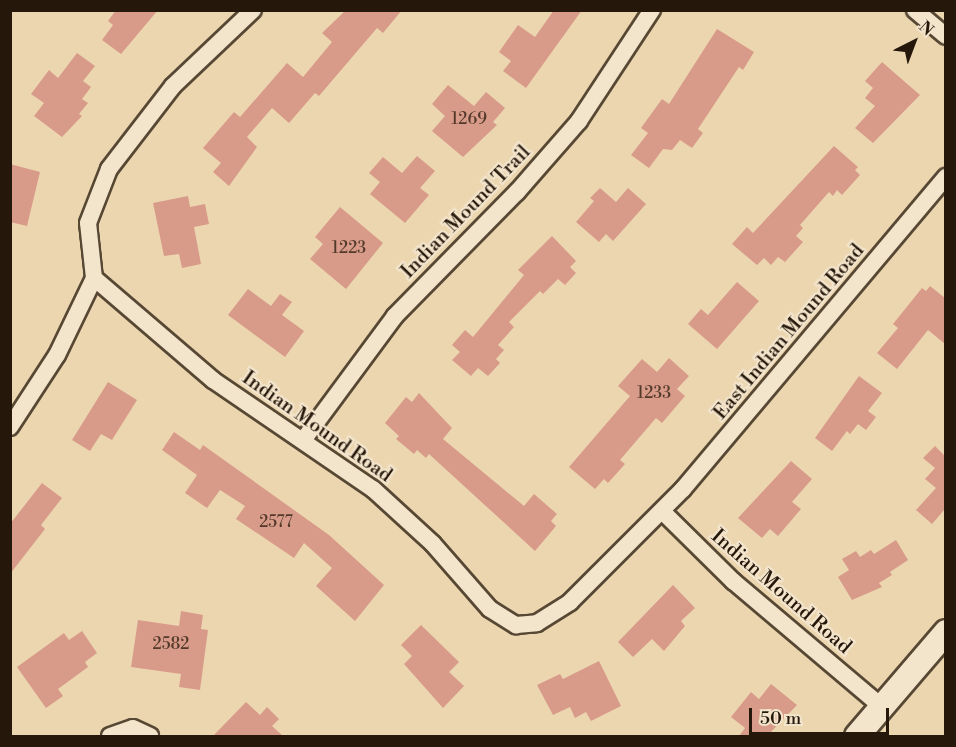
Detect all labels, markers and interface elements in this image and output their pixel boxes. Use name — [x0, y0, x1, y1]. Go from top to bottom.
north arrow — [884, 12, 944, 72]
text: N — [915, 17, 937, 40]
house number: 1269 — [451, 109, 487, 129]
street label: Indian Mound Trail — [396, 140, 536, 284]
house number: 1223 — [332, 238, 366, 258]
street label: East Indian Mound Road — [709, 239, 869, 425]
street label: Indian Mound Road — [237, 366, 397, 488]
house number: 1233 — [637, 383, 671, 403]
house number: 2577 — [259, 512, 293, 532]
street label: Indian Mound Road — [706, 525, 856, 659]
house number: 2582 — [153, 634, 189, 654]
scale bar — [752, 696, 892, 734]
text: 50 m — [760, 707, 801, 730]

